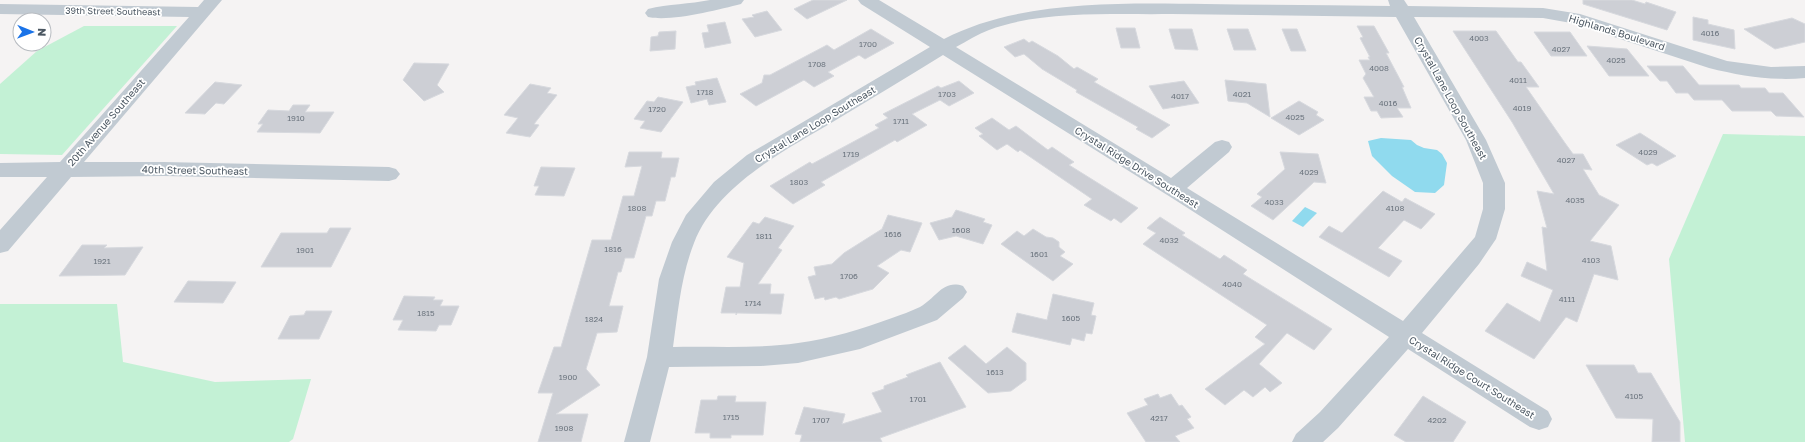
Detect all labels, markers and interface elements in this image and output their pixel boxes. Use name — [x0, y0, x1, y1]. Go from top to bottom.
street label: 39th Street Southeast — [65, 5, 161, 17]
north arrow — [12, 12, 52, 52]
street label: Highlands Boulevard — [1567, 12, 1667, 52]
text: N — [36, 28, 49, 36]
house number: 4016 — [1701, 28, 1719, 38]
house number: 4003 — [1469, 33, 1489, 43]
street label: Crystal Lane Loop Southeast — [1412, 34, 1490, 162]
house number: 1700 — [859, 39, 877, 49]
house number: 4027 — [1552, 44, 1570, 54]
house number: 4025 — [1606, 55, 1626, 65]
house number: 1708 — [808, 59, 826, 69]
house number: 4008 — [1369, 63, 1389, 73]
house number: 4011 — [1509, 75, 1527, 85]
street label: 20th Avenue Southeast — [65, 76, 147, 168]
street label: Crystal Lane Loop Southeast — [752, 83, 878, 165]
house number: 1718 — [697, 87, 714, 97]
house number: 1703 — [938, 89, 956, 99]
house number: 4021 — [1233, 89, 1251, 99]
house number: 4017 — [1171, 91, 1189, 101]
house number: 4016 — [1379, 98, 1397, 108]
house number: 4019 — [1513, 103, 1531, 113]
house number: 1720 — [648, 104, 666, 114]
house number: 4025 — [1285, 112, 1305, 122]
house number: 1910 — [287, 113, 305, 123]
house number: 1711 — [893, 116, 909, 126]
street label: Crystal Ridge Drive Southeast — [1073, 124, 1201, 210]
house number: 4029 — [1638, 147, 1658, 157]
house number: 1719 — [843, 149, 860, 159]
house number: 4027 — [1557, 155, 1575, 165]
street label: 40th Street Southeast — [142, 163, 248, 177]
house number: 4029 — [1299, 167, 1319, 177]
house number: 1803 — [790, 177, 809, 187]
house number: 4035 — [1565, 195, 1585, 205]
house number: 4033 — [1264, 197, 1284, 207]
house number: 1808 — [628, 203, 646, 213]
house number: 4108 — [1386, 203, 1404, 213]
house number: 1608 — [952, 225, 970, 235]
house number: 1616 — [884, 229, 902, 239]
house number: 1811 — [756, 231, 772, 241]
house number: 4032 — [1159, 235, 1179, 245]
house number: 1816 — [604, 244, 622, 254]
house number: 1901 — [296, 245, 314, 255]
house number: 1601 — [1030, 249, 1048, 259]
house number: 4103 — [1582, 255, 1601, 265]
house number: 1921 — [93, 256, 111, 266]
house number: 1706 — [840, 271, 858, 281]
house number: 4040 — [1222, 279, 1242, 289]
house number: 4111 — [1559, 294, 1575, 304]
house number: 1714 — [745, 298, 762, 308]
house number: 1815 — [417, 308, 435, 318]
house number: 1605 — [1062, 313, 1081, 323]
house number: 1824 — [585, 314, 603, 324]
street label: Crystal Ridge Court Southeast — [1407, 333, 1537, 421]
house number: 1613 — [986, 367, 1004, 377]
house number: 1900 — [559, 372, 577, 382]
house number: 4105 — [1625, 391, 1644, 401]
house number: 1701 — [910, 394, 927, 404]
house number: 1715 — [723, 412, 740, 422]
house number: 4217 — [1150, 413, 1168, 423]
house number: 1707 — [812, 415, 830, 425]
house number: 4202 — [1427, 415, 1447, 425]
house number: 1908 — [555, 423, 573, 433]

